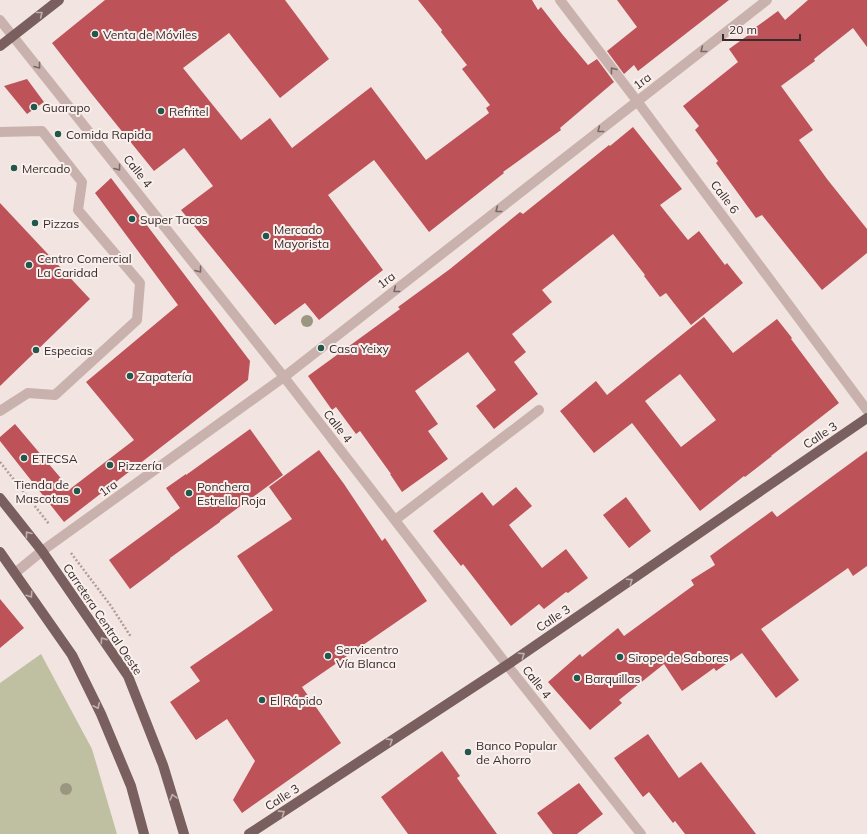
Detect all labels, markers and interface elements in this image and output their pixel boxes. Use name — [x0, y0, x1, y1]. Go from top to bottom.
one-way arrow — [36, 12, 43, 19]
scale bar — [723, 16, 800, 42]
text: 20 m — [729, 22, 757, 37]
place label: Venta de Móviles — [103, 27, 197, 42]
marker: Venta de Móviles — [90, 29, 100, 39]
one-way arrow — [700, 45, 707, 52]
one-way arrow — [33, 61, 40, 69]
one-way arrow — [611, 67, 618, 74]
street label: 1ra — [630, 69, 654, 93]
place label: Guarapo — [42, 100, 91, 115]
marker: Guarapo — [29, 102, 39, 112]
place label: Refritel — [169, 104, 208, 119]
marker: Refritel — [156, 106, 166, 116]
one-way arrow — [598, 125, 605, 132]
place label: Comida Rapida — [66, 127, 152, 142]
marker: Comida Rapida — [53, 129, 63, 139]
street label: Calle 4 — [120, 151, 156, 191]
place label: Mercado — [22, 161, 70, 176]
marker: Mercado — [9, 163, 19, 173]
one-way arrow — [114, 163, 121, 170]
street label: Calle 6 — [708, 177, 742, 217]
one-way arrow — [495, 205, 502, 212]
place label: Super Tacos — [140, 212, 208, 227]
marker: Super Tacos — [127, 214, 137, 224]
place label: Pizzas — [43, 216, 79, 231]
marker: Pizzas — [30, 218, 40, 228]
place label: Mercado Mayorista — [274, 222, 329, 251]
marker: Mercado Mayorista — [261, 231, 271, 241]
place label: Centro Comercial La Caridad — [37, 251, 132, 280]
marker: Centro Comercial La Caridad — [24, 260, 34, 270]
one-way arrow — [194, 265, 201, 272]
street label: 1ra — [374, 268, 398, 292]
one-way arrow — [393, 285, 400, 292]
place label: Casa Yeixy — [329, 341, 390, 356]
place label: Especias — [44, 343, 93, 358]
marker: Casa Yeixy — [316, 343, 326, 353]
marker: Especias — [31, 345, 41, 355]
place label: Zapatería — [138, 369, 192, 384]
marker: Zapatería — [125, 371, 135, 381]
street label: Calle 4 — [320, 406, 356, 446]
street label: Calle 3 — [800, 418, 840, 452]
place label: ETECSA — [32, 451, 78, 466]
marker: ETECSA — [19, 453, 29, 463]
place label: Pizzería — [118, 458, 162, 473]
marker: Pizzería — [105, 460, 115, 470]
street label: 1ra — [96, 476, 120, 500]
place label: Tienda de Mascotas — [14, 477, 69, 506]
place label: Ponchera Estrella Roja — [197, 479, 266, 508]
marker: Tienda de Mascotas — [72, 486, 82, 496]
marker: Ponchera Estrella Roja — [184, 488, 194, 498]
one-way arrow — [26, 532, 33, 539]
street label: Carretera Central Oeste — [60, 560, 146, 678]
one-way arrow — [625, 579, 632, 586]
one-way arrow — [25, 591, 33, 598]
street label: Calle 3 — [533, 601, 573, 635]
one-way arrow — [101, 638, 108, 645]
place label: Servicentro Vía Blanca — [336, 642, 399, 671]
place label: Sirope de Sabores — [628, 650, 729, 665]
marker: Servicentro Vía Blanca — [323, 651, 333, 661]
marker: Sirope de Sabores — [615, 652, 625, 662]
one-way arrow — [518, 653, 525, 660]
street label: Calle 4 — [519, 662, 555, 702]
place label: Barquillas — [585, 671, 641, 686]
marker: Barquillas — [572, 673, 582, 683]
place label: El Rápido — [270, 693, 323, 708]
marker: El Rápido — [257, 695, 267, 705]
one-way arrow — [92, 702, 100, 710]
place label: Banco Popular de Ahorro — [476, 738, 558, 767]
one-way arrow — [386, 739, 393, 746]
marker: Banco Popular de Ahorro — [463, 747, 473, 757]
street label: Calle 3 — [262, 780, 302, 814]
one-way arrow — [169, 793, 178, 800]
one-way arrow — [278, 810, 285, 817]

